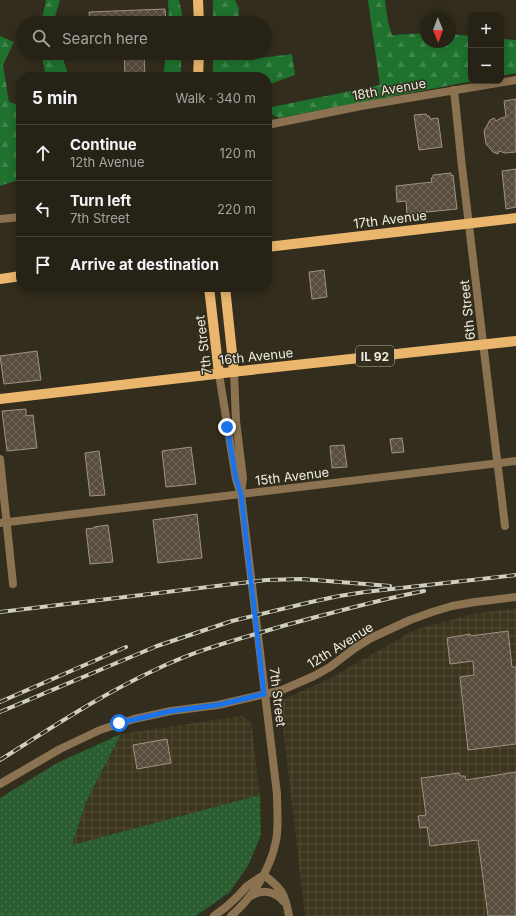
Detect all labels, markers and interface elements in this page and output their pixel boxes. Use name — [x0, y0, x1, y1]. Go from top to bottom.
north arrow — [420, 12, 456, 48]
map controls — [468, 12, 504, 84]
button: + — [468, 12, 504, 48]
search box — [16, 16, 272, 60]
icon: search — [30, 27, 52, 49]
text: Search here — [62, 29, 148, 48]
button: − — [468, 48, 504, 84]
street label: 18th Avenue — [351, 75, 427, 103]
text: 5 min — [32, 88, 78, 108]
text: Walk · 340 m — [176, 90, 256, 106]
text: Continue — [70, 135, 137, 154]
icon: ahead — [32, 142, 54, 164]
text: 120 m — [220, 145, 256, 161]
text: 12th Avenue — [70, 154, 144, 170]
text: Turn left — [70, 191, 131, 210]
icon: left — [32, 198, 54, 220]
text: 220 m — [217, 201, 256, 217]
street label: 17th Avenue — [352, 207, 428, 231]
text: 7th Street — [70, 210, 130, 226]
icon: arrive — [32, 254, 54, 276]
text: Arrive at destination — [70, 255, 219, 274]
street label: 6th Street — [456, 279, 478, 341]
street label: 7th Street — [191, 314, 215, 376]
street label: 16th Avenue — [218, 344, 294, 368]
road number: IL 92 — [356, 346, 394, 366]
route end — [218, 418, 236, 436]
street label: 15th Avenue — [254, 464, 330, 488]
street label: 12th Avenue — [304, 618, 376, 672]
street label: 7th Street — [266, 666, 290, 728]
route start — [110, 714, 128, 732]

